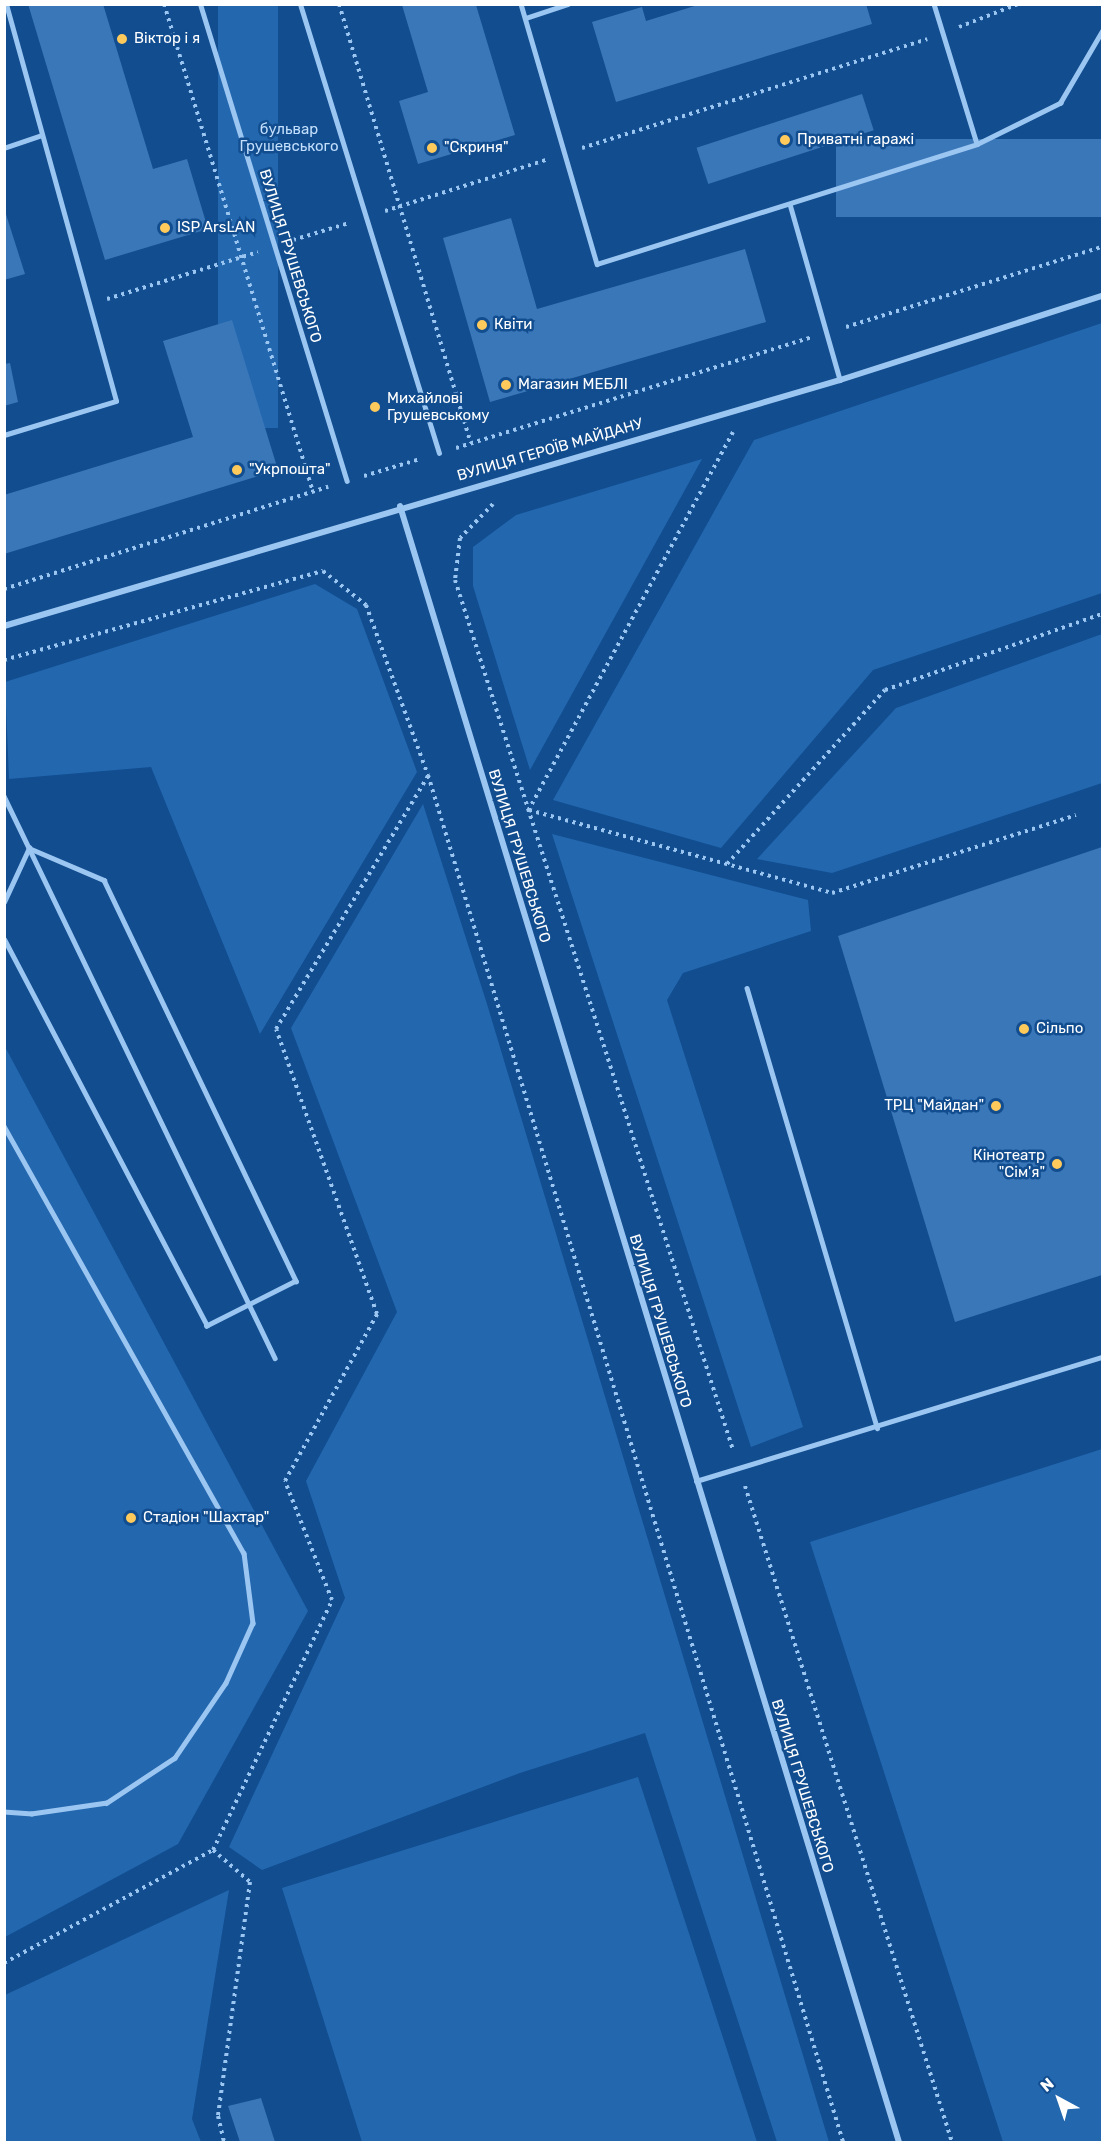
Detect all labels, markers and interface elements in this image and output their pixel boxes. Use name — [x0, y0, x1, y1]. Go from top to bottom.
place label: Віктор і я — [134, 30, 200, 48]
marker: Віктор і я — [115, 32, 129, 46]
park label: бульвар Грушевського — [239, 120, 339, 155]
place label: Приватні гаражі — [797, 131, 914, 149]
marker: Приватні гаражі — [778, 133, 792, 147]
place label: "Скриня" — [444, 139, 509, 157]
marker: "Скриня" — [425, 141, 439, 155]
street label: ВУЛИЦЯ ГРУШЕВСЬКОГО — [255, 167, 325, 345]
place label: ISP ArsLAN — [177, 219, 256, 237]
marker: ISP ArsLAN — [158, 221, 172, 235]
place label: Квіти — [494, 316, 532, 334]
marker: Квіти — [475, 318, 489, 332]
place label: Магазин МЕБЛІ — [518, 376, 628, 394]
marker: Магазин МЕБЛІ — [499, 378, 513, 392]
place label: Михайлові Грушевському — [387, 389, 490, 424]
marker: Михайлові Грушевському — [368, 400, 382, 414]
street label: ВУЛИЦЯ ГЕРОЇВ МАЙДАНУ — [455, 415, 645, 485]
place label: "Укрпошта" — [249, 461, 331, 479]
marker: "Укрпошта" — [230, 463, 244, 477]
street label: ВУЛИЦЯ ГРУШЕВСЬКОГО — [484, 767, 554, 945]
place label: Сільпо — [1036, 1020, 1083, 1038]
marker: Сільпо — [1017, 1022, 1031, 1036]
place label: ТРЦ "Майдан" — [884, 1097, 984, 1115]
marker: ТРЦ "Майдан" — [989, 1099, 1003, 1113]
place label: Кінотеатр "Сім'я" — [973, 1146, 1045, 1181]
marker: Кінотеатр "Сім'я" — [1050, 1157, 1064, 1171]
street label: ВУЛИЦЯ ГРУШЕВСЬКОГО — [625, 1232, 695, 1410]
place label: Стадіон "Шахтар" — [143, 1509, 269, 1527]
marker: Стадіон "Шахтар" — [124, 1511, 138, 1525]
street label: ВУЛИЦЯ ГРУШЕВСЬКОГО — [767, 1697, 837, 1875]
north arrow — [1029, 2069, 1089, 2129]
text: N — [1037, 2074, 1058, 2096]

